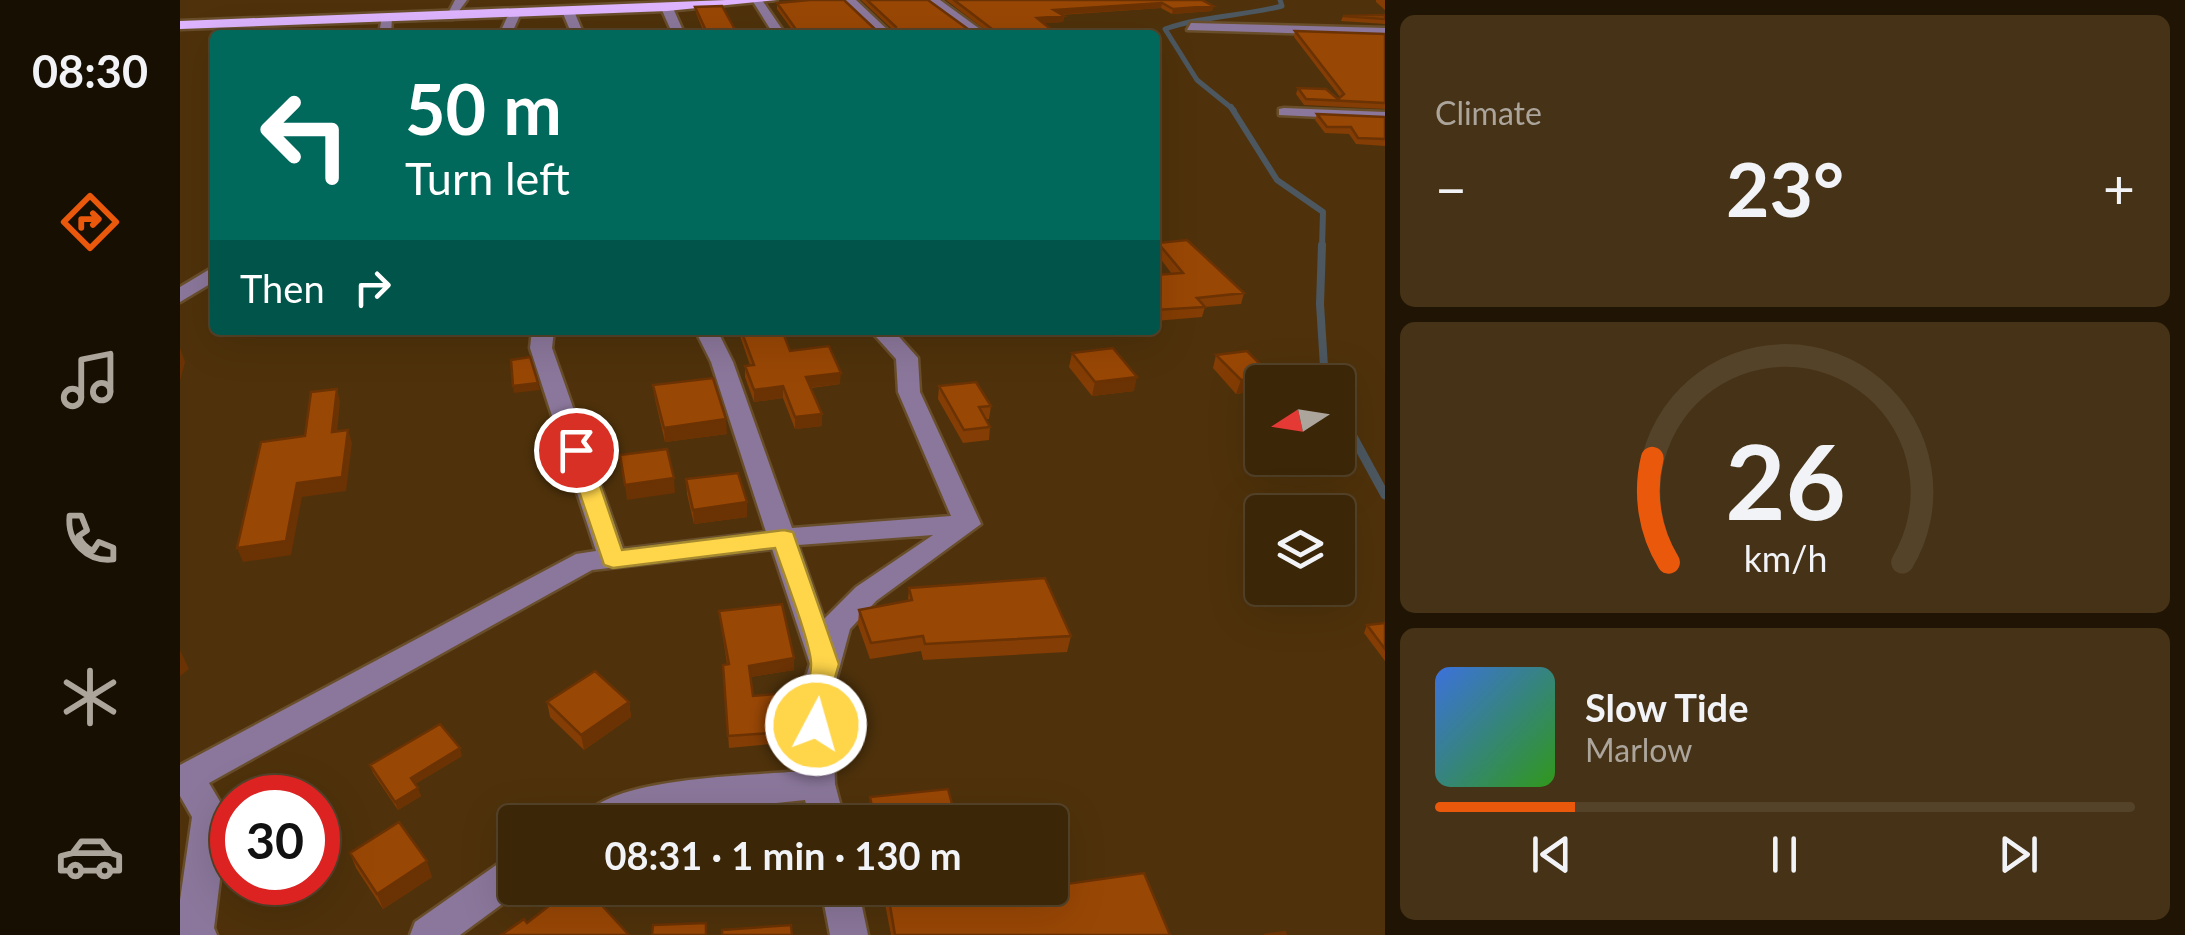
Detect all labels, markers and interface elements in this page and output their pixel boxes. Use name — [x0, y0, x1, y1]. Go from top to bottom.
text: 08:30 — [32, 44, 148, 98]
text: 50 m — [405, 66, 562, 150]
icon: left — [240, 70, 370, 200]
text: Climate — [1435, 93, 1542, 132]
text: 23° — [1726, 143, 1844, 233]
text: Turn left — [405, 151, 570, 205]
text: − — [1435, 155, 1467, 221]
text: + — [2103, 155, 2135, 221]
icon: directions — [55, 187, 125, 257]
icon: right — [345, 260, 400, 315]
text: Then — [240, 265, 325, 311]
icon: music — [55, 345, 125, 415]
north arrow — [1245, 365, 1355, 475]
map controls — [1245, 365, 1355, 605]
pin — [534, 408, 619, 493]
text: 26 — [1725, 417, 1845, 542]
icon: arrive — [549, 423, 604, 478]
button: layers — [1245, 495, 1355, 605]
icon: phone — [55, 504, 125, 574]
text: km/h — [1743, 537, 1827, 580]
icon: climate — [55, 662, 125, 732]
position arrow — [764, 673, 868, 777]
text: Slow Tide — [1585, 684, 1748, 730]
text: Marlow — [1585, 730, 1692, 769]
speed limit sign: 30 — [210, 775, 340, 905]
icon: car — [55, 821, 125, 891]
icon: previous — [1524, 827, 1579, 882]
icon: pause — [1757, 827, 1812, 882]
icon: next — [1991, 827, 2046, 882]
text: 08:31 · 1 min · 130 m — [604, 832, 962, 878]

